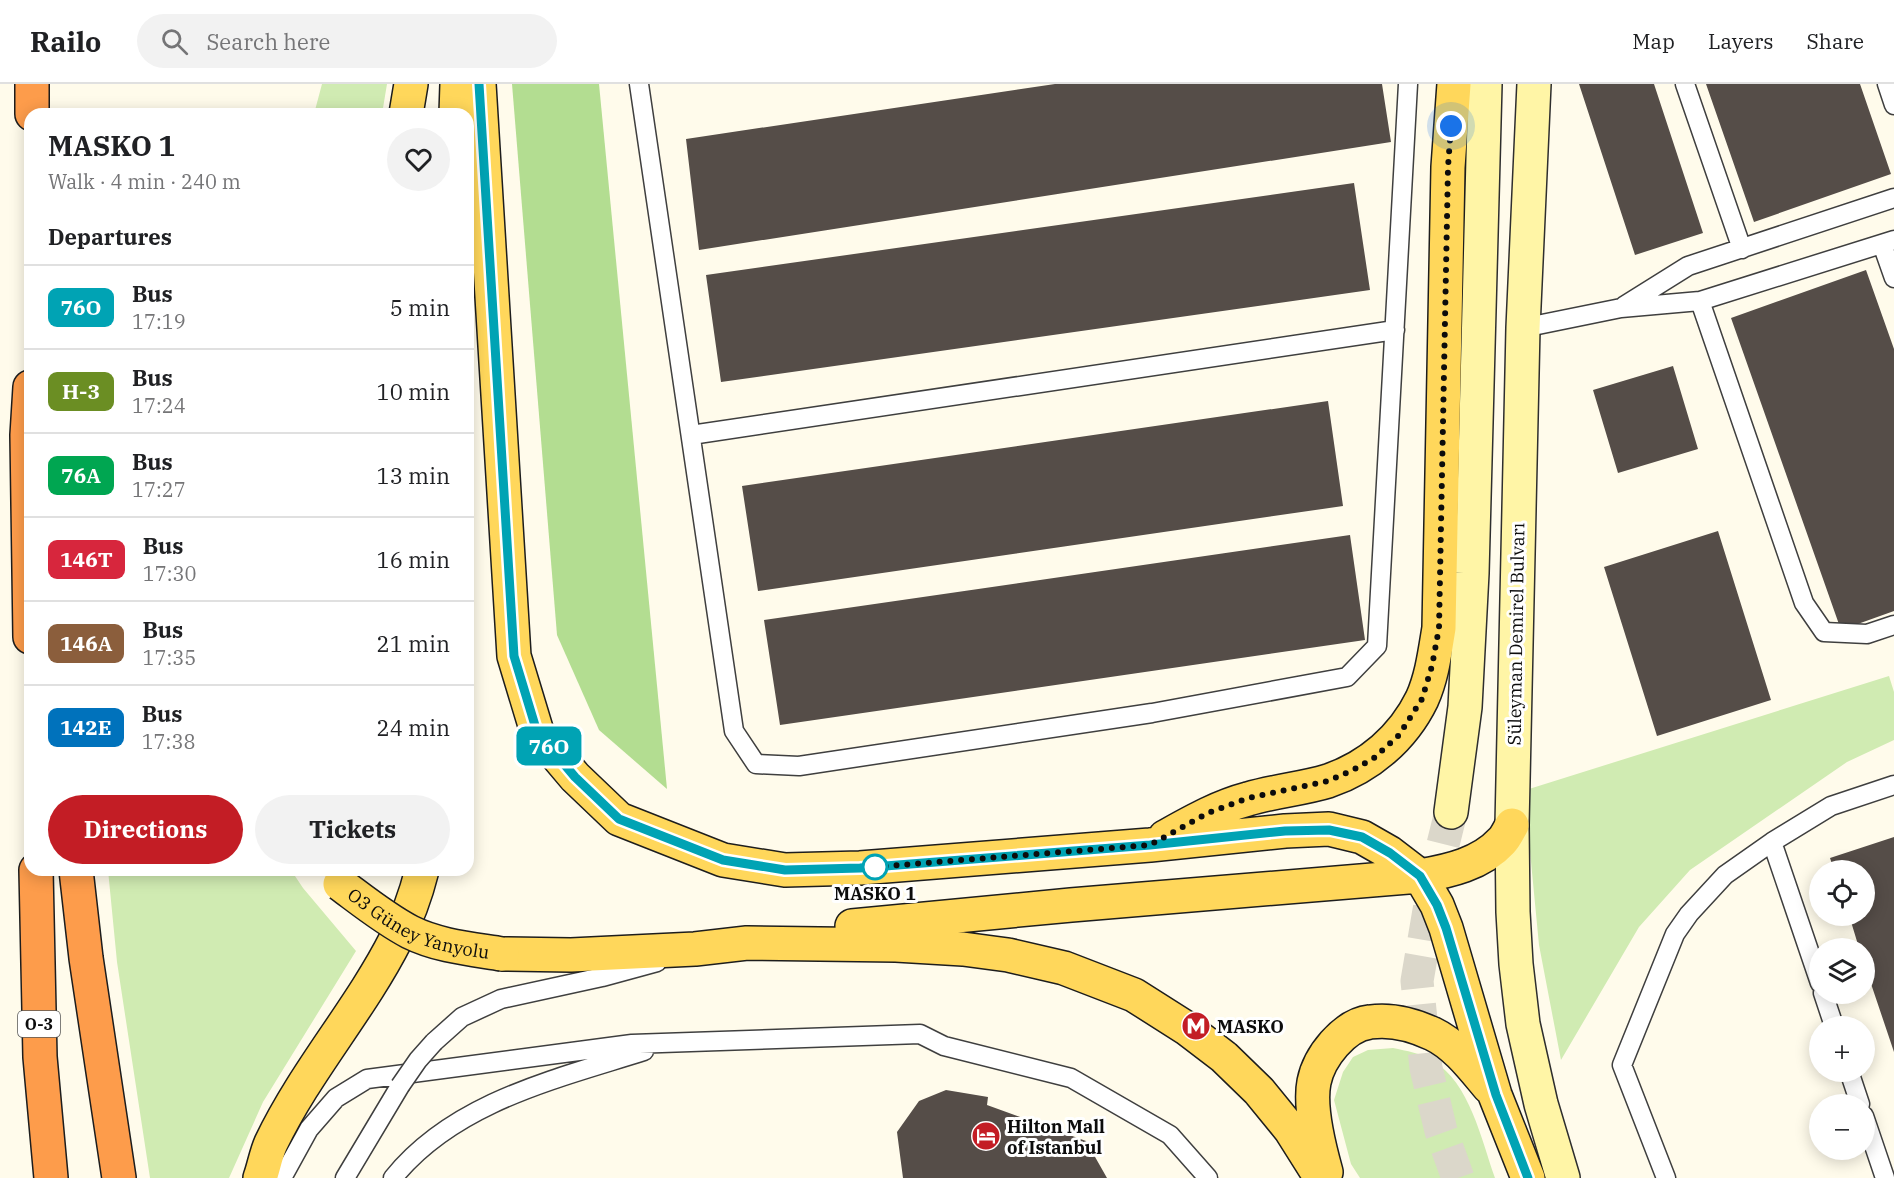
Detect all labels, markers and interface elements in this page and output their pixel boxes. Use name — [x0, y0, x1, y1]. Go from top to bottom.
search box — [137, 14, 557, 68]
text: Railo — [30, 23, 101, 60]
icon: search — [158, 25, 191, 58]
text: Search here — [206, 27, 330, 56]
text: Map — [1632, 27, 1675, 55]
text: Layers — [1708, 27, 1774, 55]
text: Share — [1807, 27, 1864, 55]
your location — [1436, 111, 1466, 141]
text: MASKO 1 — [48, 127, 175, 164]
button: heart — [387, 128, 450, 191]
text: Walk · 4 min · 240 m — [48, 168, 241, 195]
text: Departures — [48, 222, 172, 251]
text: Bus — [132, 279, 173, 308]
text: 76O — [60, 293, 102, 321]
text: 5 min — [390, 293, 450, 322]
text: 17:19 — [132, 308, 186, 335]
text: Bus — [132, 363, 173, 392]
text: H-3 — [62, 377, 100, 405]
text: 10 min — [377, 377, 450, 406]
text: 17:24 — [132, 392, 186, 419]
text: Bus — [132, 447, 173, 476]
text: 76A — [61, 461, 101, 489]
text: 13 min — [377, 461, 450, 490]
text: 17:27 — [132, 476, 186, 503]
street label: Süleyman Demirel Bulvarı — [1503, 522, 1529, 745]
text: Bus — [143, 531, 183, 560]
text: 146T — [60, 545, 113, 573]
text: 16 min — [377, 545, 450, 574]
text: 17:30 — [143, 560, 196, 587]
text: Bus — [142, 615, 183, 644]
text: 146A — [60, 629, 112, 657]
text: 21 min — [377, 629, 450, 658]
text: 17:35 — [142, 644, 196, 671]
text: Bus — [142, 699, 182, 728]
text: 142E — [60, 713, 112, 741]
text: 24 min — [377, 713, 450, 742]
line badge: 76O — [514, 726, 584, 766]
text: 17:38 — [142, 728, 195, 755]
text: 76O — [528, 732, 570, 760]
button: Directions — [48, 795, 243, 864]
button: Tickets — [255, 795, 450, 864]
marker: MASKO 1 — [862, 854, 888, 880]
map controls — [1809, 860, 1875, 1160]
button: locate — [1809, 860, 1875, 926]
place label: MASKO 1 — [834, 882, 916, 905]
street label: O3 Güney Yanyolu — [343, 883, 491, 963]
button: layers — [1809, 938, 1875, 1004]
metro station icon: MASKO — [1180, 1010, 1212, 1042]
road number: O-3 — [18, 1011, 60, 1037]
place label: MASKO — [1217, 1015, 1284, 1038]
button: + — [1809, 1016, 1875, 1082]
button: − — [1809, 1094, 1875, 1160]
place label: Hilton Mall of Istanbul — [1007, 1115, 1105, 1159]
hotel icon: Hilton Mall of Istanbul — [970, 1120, 1002, 1152]

